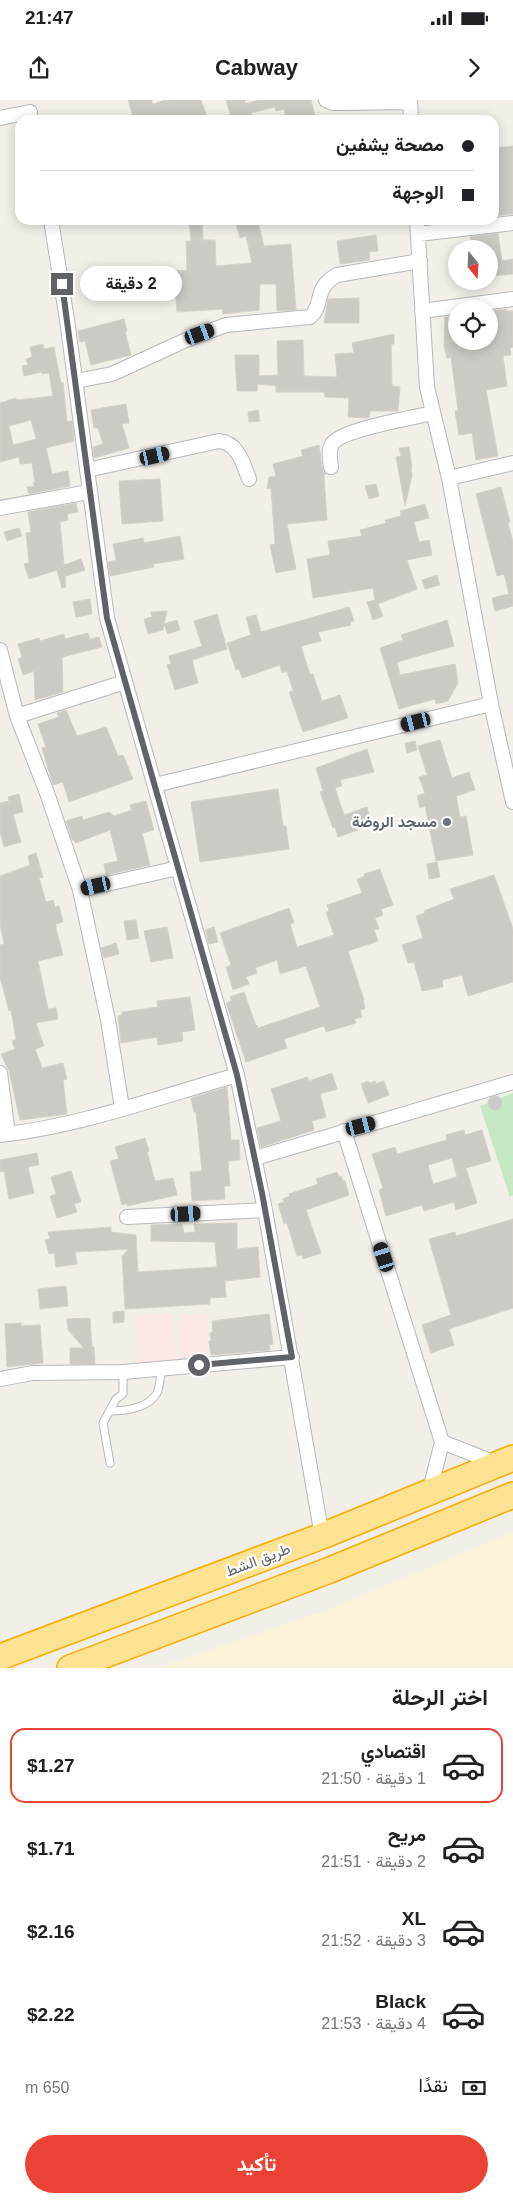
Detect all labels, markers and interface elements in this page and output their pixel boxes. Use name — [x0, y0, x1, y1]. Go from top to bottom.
text: 21:47 — [25, 7, 74, 28]
icon: share — [25, 54, 53, 82]
icon: forward — [460, 54, 488, 82]
text: Cabway — [215, 55, 298, 80]
text: مصحة يشفين — [336, 134, 444, 155]
text: الوجهة — [392, 182, 444, 203]
north arrow — [448, 240, 498, 290]
map controls — [448, 240, 498, 350]
callout: 2 دقيقة — [80, 266, 182, 302]
route end — [51, 273, 73, 295]
text: 2 دقيقة — [105, 275, 157, 292]
button: locate — [448, 300, 498, 350]
car — [183, 322, 216, 346]
car — [138, 445, 171, 467]
car — [399, 711, 432, 733]
place label: مسجد الروضة — [352, 813, 437, 831]
marker: مسجد الروضة — [441, 816, 453, 828]
car — [79, 875, 112, 897]
car — [344, 1115, 377, 1137]
car — [170, 1206, 201, 1222]
car — [372, 1240, 395, 1274]
route start — [188, 1354, 210, 1376]
street label: طريق الشط — [223, 1539, 293, 1582]
text: اختر الرحلة — [392, 1685, 488, 1710]
text: اقتصادي — [361, 1741, 426, 1762]
icon: car — [441, 1743, 486, 1788]
text: $1.27 — [27, 1755, 75, 1776]
text: 1 دقيقة · 21:50 — [321, 1770, 426, 1787]
text: مريح — [388, 1824, 426, 1845]
icon: car — [441, 1826, 486, 1871]
text: $1.71 — [27, 1838, 75, 1859]
text: 2 دقيقة · 21:51 — [321, 1853, 426, 1870]
text: XL — [402, 1908, 426, 1929]
icon: car — [441, 1909, 486, 1954]
text: $2.16 — [27, 1921, 75, 1942]
text: 3 دقيقة · 21:52 — [321, 1932, 426, 1949]
text: Black — [375, 1991, 426, 2012]
icon: car — [441, 1992, 486, 2037]
text: $2.22 — [27, 2004, 75, 2025]
text: 4 دقيقة · 21:53 — [321, 2015, 426, 2032]
icon: cash — [460, 2074, 488, 2102]
text: نقدًا — [419, 2075, 448, 2096]
text: 650 m — [25, 2079, 69, 2096]
button: تأكيد — [25, 2135, 488, 2193]

